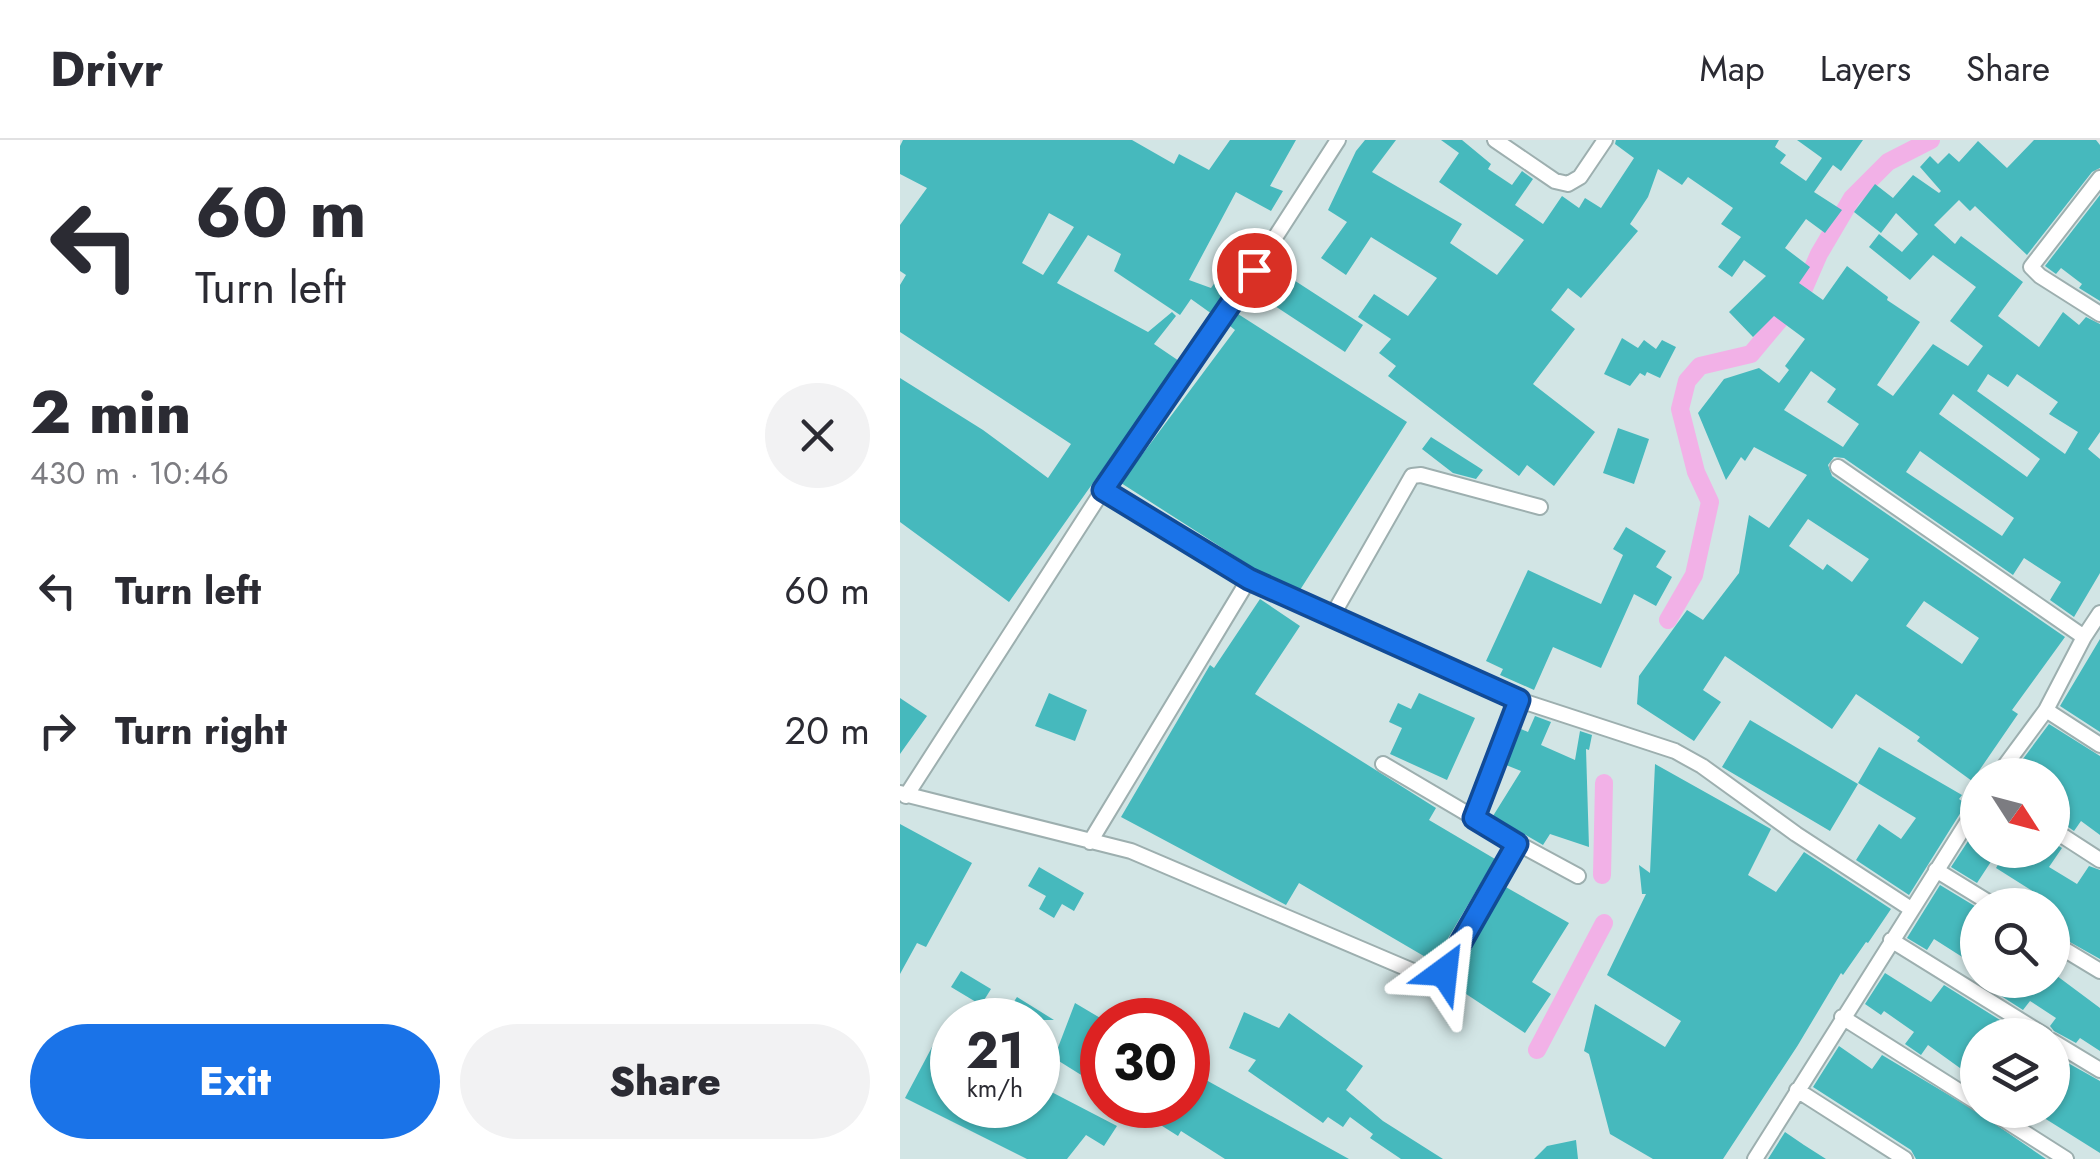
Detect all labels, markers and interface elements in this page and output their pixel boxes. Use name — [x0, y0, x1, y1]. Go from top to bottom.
text: Drivr — [50, 35, 163, 104]
text: Map — [1700, 44, 1765, 94]
text: Layers — [1820, 44, 1911, 94]
text: Share — [1966, 44, 2050, 94]
text: 60 m — [195, 162, 367, 263]
icon: left — [30, 180, 160, 310]
pin — [1212, 228, 1297, 313]
icon: arrive — [1227, 243, 1282, 298]
text: Turn left — [195, 255, 346, 320]
text: 2 min — [30, 369, 191, 456]
button: close — [765, 383, 870, 488]
text: 430 m · 10:46 — [30, 450, 229, 496]
icon: left — [30, 563, 85, 618]
text: Turn left — [115, 563, 261, 618]
text: 60 m — [784, 563, 870, 618]
icon: right — [30, 703, 85, 758]
text: Turn right — [115, 703, 287, 758]
text: 20 m — [785, 703, 870, 758]
north arrow — [1960, 758, 2070, 868]
map controls — [1960, 758, 2070, 1128]
button: search — [1960, 888, 2070, 998]
position arrow — [1392, 920, 1496, 1024]
speed limit sign: 30 — [1080, 998, 1210, 1128]
text: 21 — [966, 1014, 1024, 1087]
button: layers — [1960, 1018, 2070, 1128]
button: Exit — [30, 1024, 440, 1139]
button: Share — [460, 1024, 870, 1139]
text: km/h — [967, 1070, 1023, 1106]

